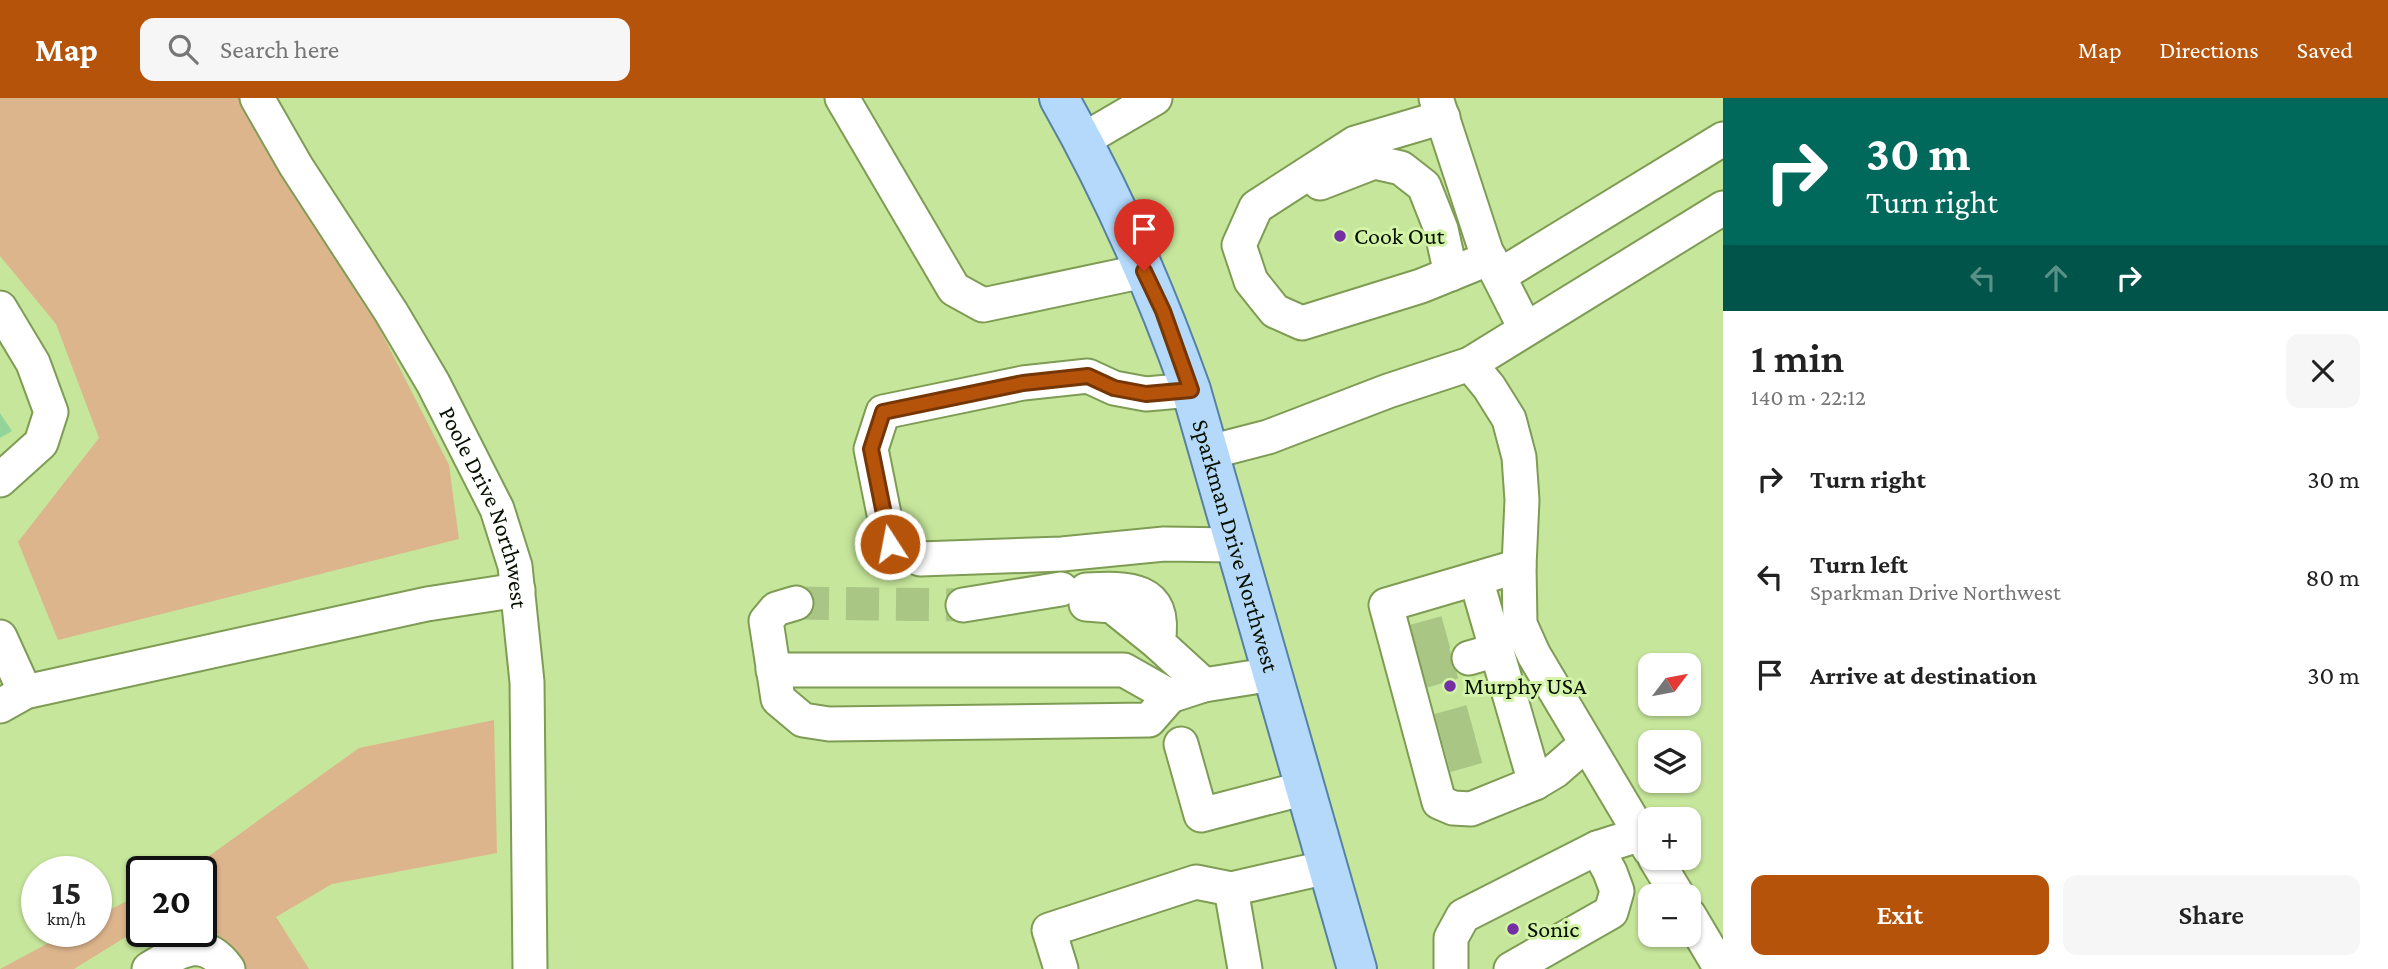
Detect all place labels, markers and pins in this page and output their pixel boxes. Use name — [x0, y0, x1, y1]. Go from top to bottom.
pin — [1114, 199, 1174, 271]
place label: Cook Out — [1354, 222, 1446, 249]
marker: Cook Out — [1332, 228, 1348, 244]
place label: Murphy USA — [1464, 672, 1587, 699]
marker: Murphy USA — [1442, 678, 1458, 694]
place label: Sonic — [1527, 915, 1579, 942]
marker: Sonic — [1505, 921, 1521, 937]

